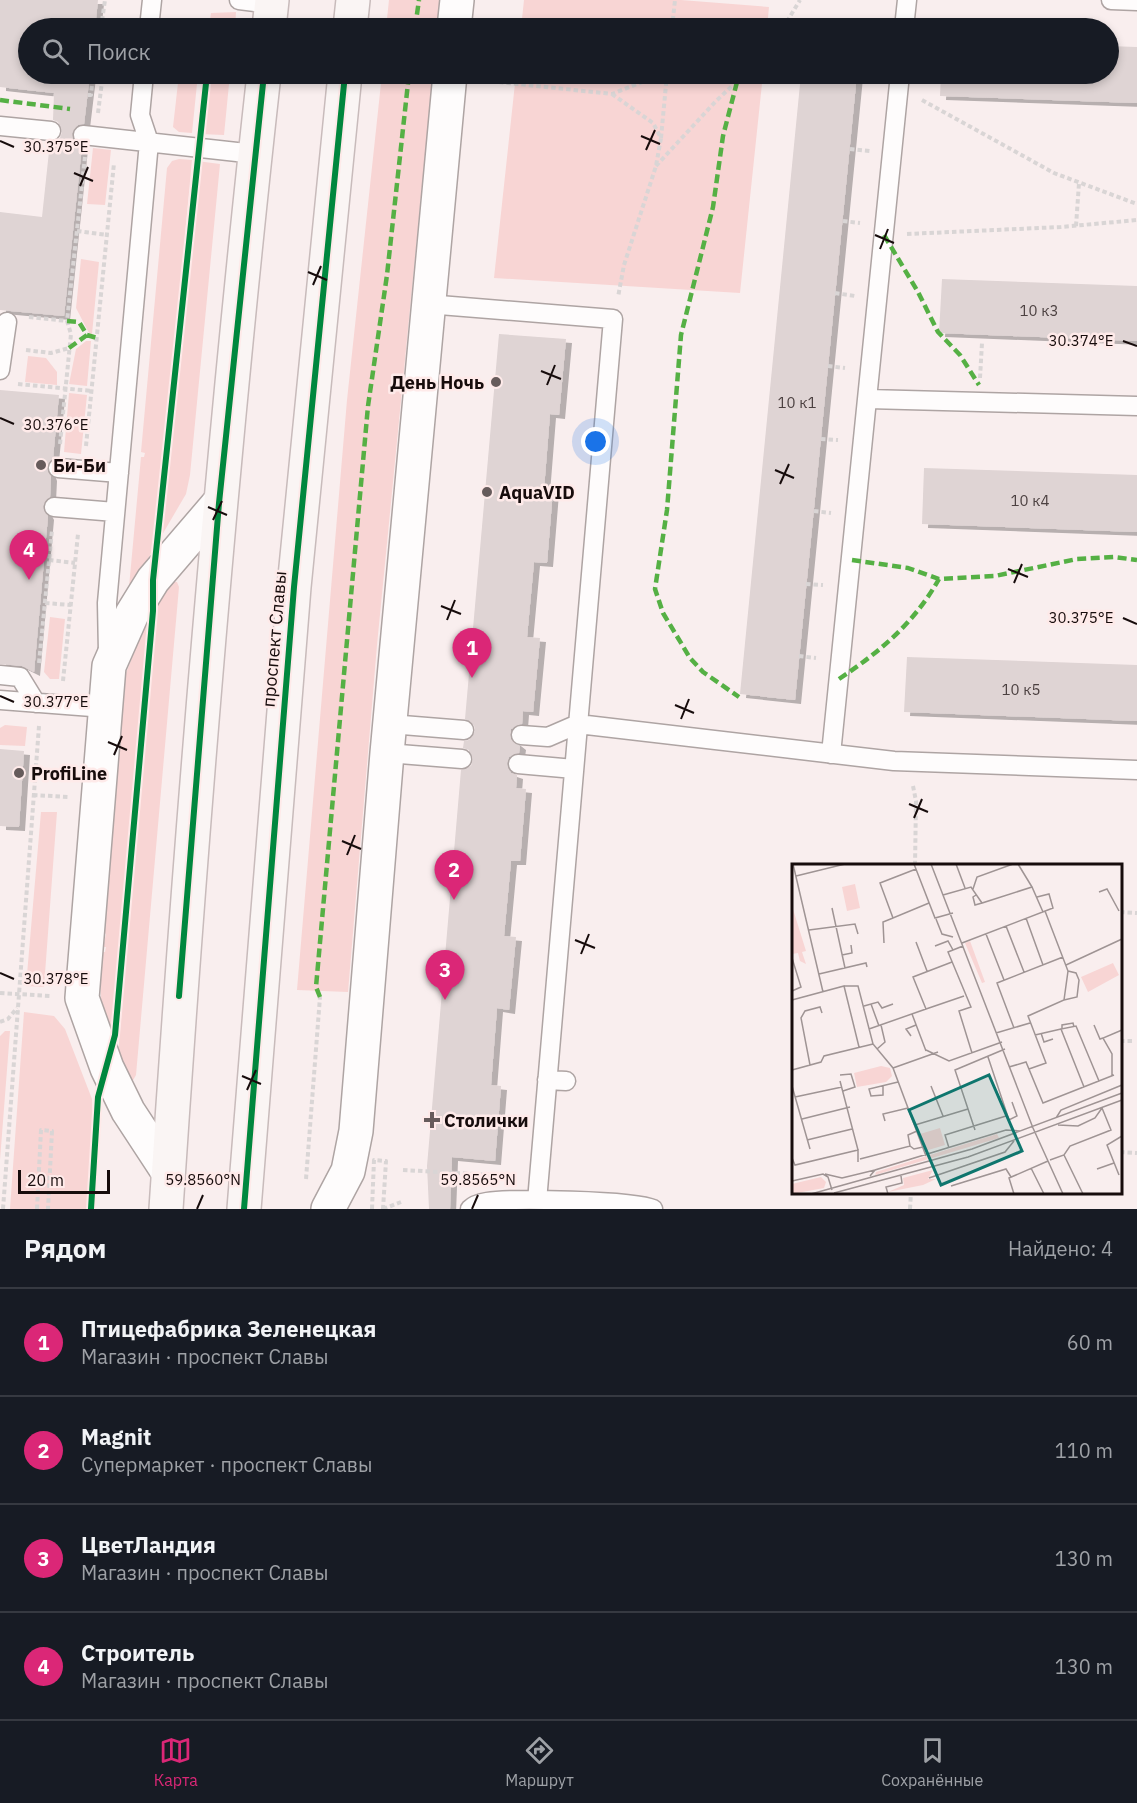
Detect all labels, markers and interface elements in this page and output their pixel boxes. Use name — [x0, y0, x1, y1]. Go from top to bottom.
search box — [18, 18, 1119, 84]
icon: search — [39, 35, 72, 68]
text: Поиск — [87, 37, 151, 66]
text: 30.375°E — [24, 137, 88, 156]
house number: 10 к3 — [1020, 301, 1058, 320]
text: 30.374°E — [1049, 331, 1113, 350]
place label: День Ночь — [390, 371, 484, 394]
marker: День Ночь — [489, 375, 503, 389]
house number: 10 к1 — [778, 393, 816, 412]
text: 30.376°E — [24, 415, 88, 434]
your location — [581, 427, 610, 456]
place label: Би-Би — [53, 454, 106, 477]
marker: Би-Би — [34, 458, 48, 472]
place label: AquaVID — [499, 481, 575, 504]
marker: AquaVID — [480, 485, 494, 499]
house number: 10 к4 — [1011, 491, 1049, 510]
pin: 4 — [9, 530, 48, 580]
street label: проспект Славы — [257, 570, 291, 708]
text: 30.375°E — [1049, 608, 1113, 627]
pin: 1 — [452, 628, 492, 678]
house number: 10 к5 — [1002, 680, 1040, 699]
text: 30.377°E — [24, 692, 88, 711]
place label: ProfiLine — [31, 762, 107, 785]
marker: ProfiLine — [12, 766, 26, 780]
pin: 2 — [434, 850, 474, 900]
inset map — [792, 864, 1122, 1194]
pin: 3 — [426, 950, 464, 1000]
text: 30.378°E — [24, 969, 88, 988]
place label: Столички — [444, 1109, 529, 1132]
marker: Столички — [425, 1113, 439, 1127]
scale bar — [18, 1167, 110, 1194]
text: 20 m — [27, 1170, 64, 1190]
text: 59.8560°N — [165, 1170, 241, 1189]
text: 59.8565°N — [440, 1170, 516, 1189]
text: Рядом — [24, 1231, 106, 1265]
text: Найдено: 4 — [1008, 1235, 1113, 1262]
text: Птицефабрика Зеленецкая — [81, 1314, 376, 1343]
text: 1 — [38, 1329, 50, 1356]
text: 60 m — [1067, 1329, 1113, 1356]
text: Магазин · проспект Славы — [81, 1343, 328, 1370]
text: Magnit — [81, 1422, 152, 1451]
text: 2 — [38, 1437, 50, 1464]
text: 110 m — [1055, 1437, 1113, 1464]
text: Супермаркет · проспект Славы — [81, 1451, 372, 1478]
text: ЦветЛандия — [81, 1530, 216, 1559]
text: 3 — [38, 1545, 50, 1572]
text: 130 m — [1055, 1545, 1113, 1572]
text: Магазин · проспект Славы — [81, 1559, 328, 1586]
text: Строитель — [81, 1638, 194, 1667]
text: 4 — [38, 1653, 50, 1680]
text: 130 m — [1055, 1653, 1113, 1680]
text: Магазин · проспект Славы — [81, 1667, 328, 1694]
tab: Карта — [154, 1734, 198, 1790]
tab: Маршрут — [505, 1734, 574, 1790]
tab: Сохранённые — [881, 1734, 983, 1790]

